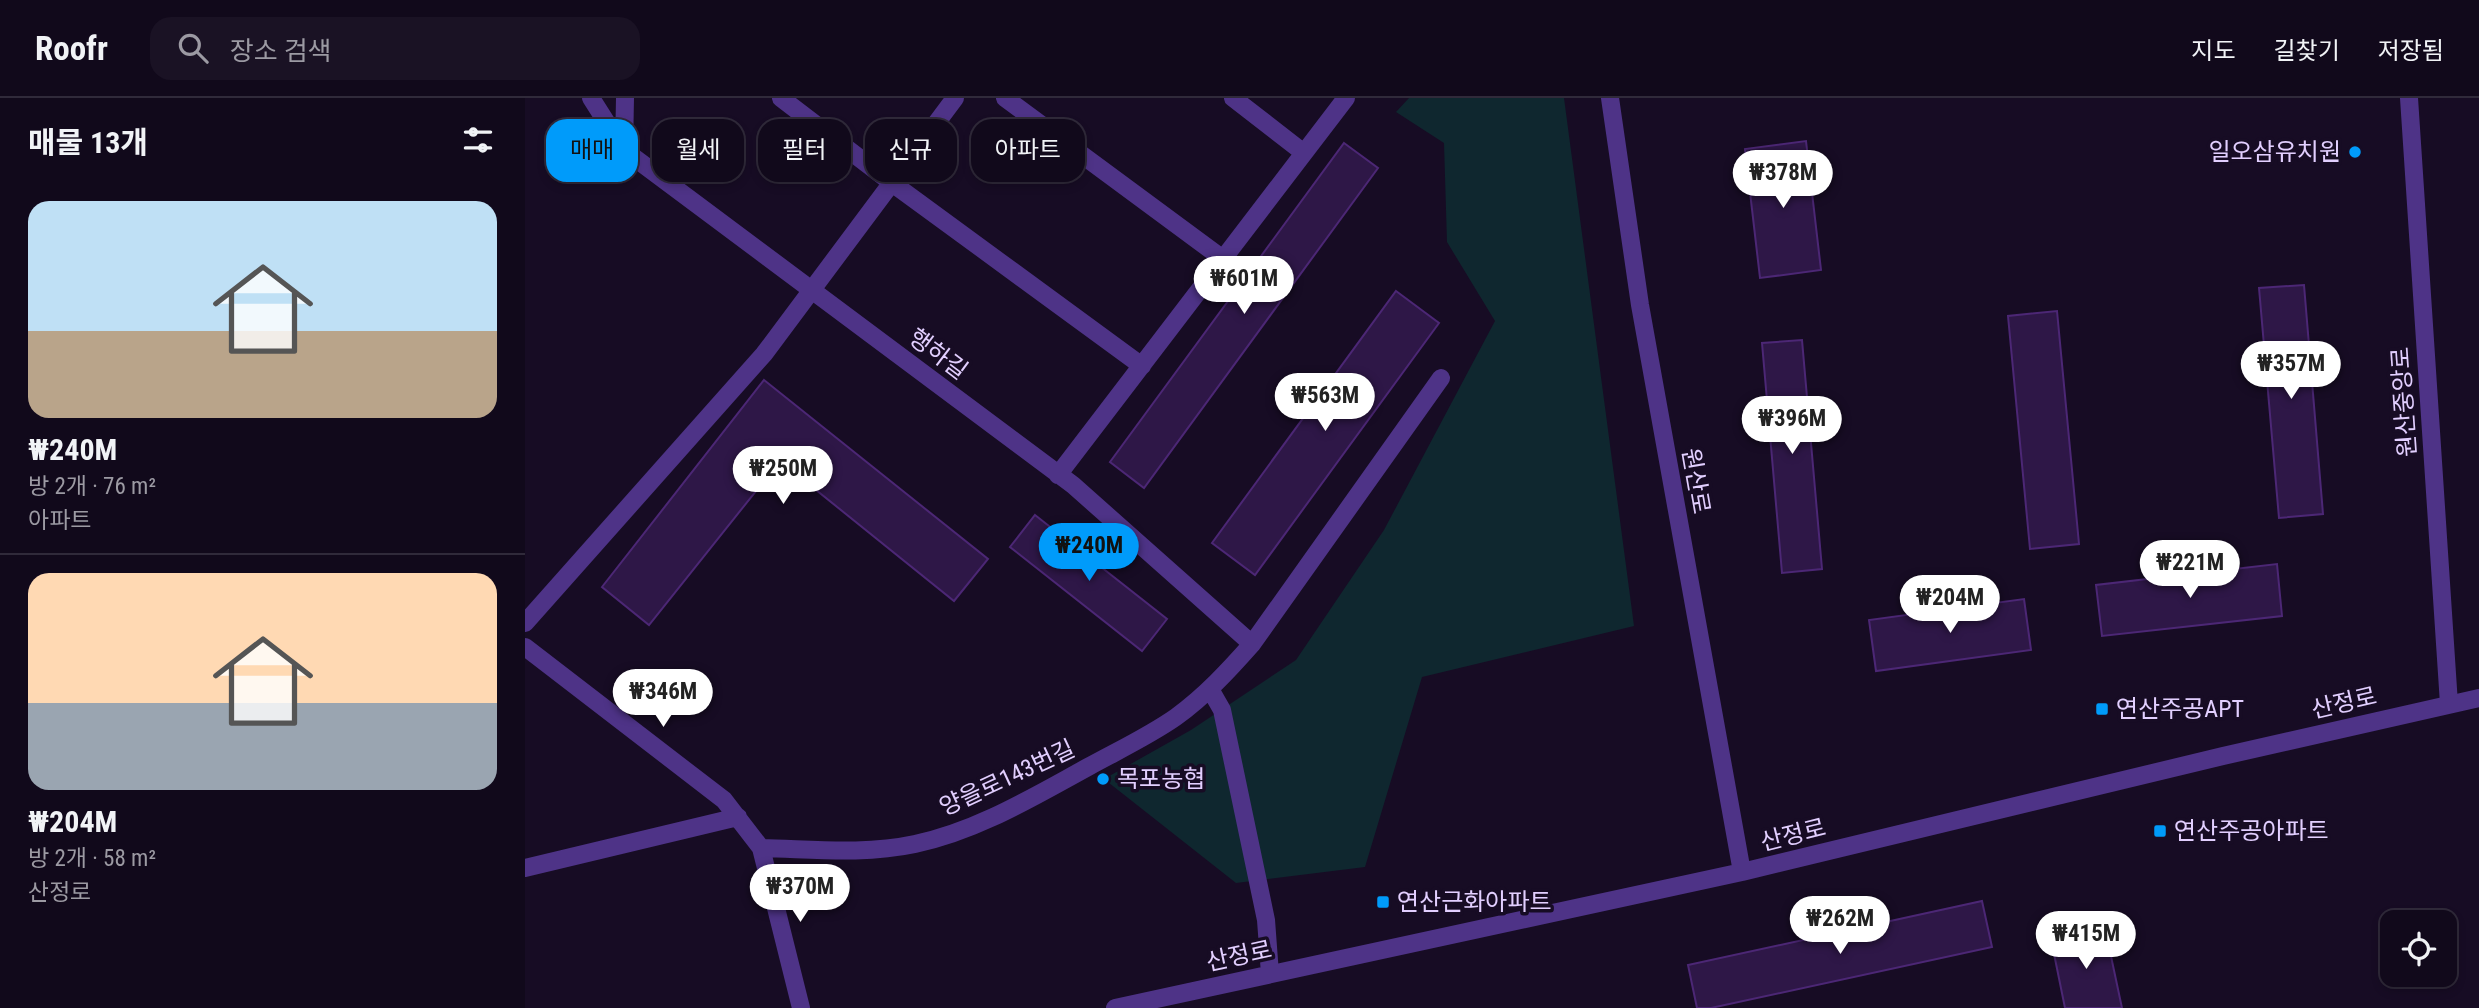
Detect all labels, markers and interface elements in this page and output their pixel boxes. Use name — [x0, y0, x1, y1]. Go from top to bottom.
search box — [150, 17, 640, 80]
text: Roofr — [35, 29, 108, 68]
icon: search — [174, 29, 212, 67]
text: 장소 검색 — [230, 36, 332, 66]
text: 지도 — [2191, 37, 2236, 65]
text: 길찾기 — [2274, 37, 2340, 65]
text: 저장됨 — [2378, 37, 2444, 65]
chip: 매매 — [546, 119, 638, 182]
chip: 월세 — [652, 119, 744, 182]
chip: 필터 — [758, 119, 851, 182]
chip: 신규 — [865, 119, 957, 182]
chip: 아파트 — [971, 119, 1085, 182]
icon: filters — [459, 121, 497, 159]
text: 매물 13개 — [28, 125, 148, 160]
place label: 일오삼유치원 — [2209, 138, 2341, 166]
marker: 일오삼유치원 — [2347, 144, 2363, 160]
pin: ₩378M — [1734, 150, 1832, 210]
text: ₩378M — [1749, 159, 1817, 186]
icon: home — [200, 246, 326, 372]
pin: ₩601M — [1195, 256, 1293, 316]
text: ₩601M — [1210, 265, 1278, 292]
street label: 행하길 — [903, 323, 973, 385]
pin: ₩357M — [2242, 342, 2340, 401]
street label: 원산중앙로 — [2386, 346, 2422, 458]
text: ₩357M — [2257, 350, 2325, 377]
pin: ₩563M — [1276, 374, 1374, 433]
text: ₩563M — [1291, 382, 1359, 409]
pin: ₩396M — [1743, 396, 1841, 456]
text: ₩396M — [1758, 405, 1826, 432]
text: ₩240M — [28, 432, 117, 467]
pin: ₩250M — [734, 446, 832, 506]
street label: 원산로 — [1676, 446, 1716, 516]
text: ₩250M — [749, 455, 817, 482]
text: 방 2개 · 76 m² — [28, 473, 156, 500]
text: 아파트 — [28, 507, 91, 534]
pin: ₩240M — [1040, 524, 1138, 583]
text: ₩240M — [1055, 532, 1123, 559]
pin: ₩221M — [2141, 540, 2239, 600]
text: ₩221M — [2156, 549, 2224, 576]
pin: ₩204M — [1901, 575, 1999, 635]
text: ₩204M — [1916, 584, 1984, 611]
icon: home — [200, 618, 326, 744]
pin: ₩346M — [614, 670, 712, 729]
text: ₩346M — [629, 678, 697, 705]
street label: 산정로 — [2309, 682, 2379, 724]
place label: 연산주공APT — [2116, 695, 2244, 723]
marker: 연산주공APT — [2094, 701, 2110, 717]
street label: 양을로143번길 — [935, 734, 1079, 822]
place label: 목포농협 — [1117, 765, 1205, 793]
marker: 목포농협 — [1095, 771, 1111, 787]
text: ₩204M — [28, 804, 117, 839]
street label: 산정로 — [1757, 813, 1829, 857]
place label: 연산주공아파트 — [2174, 817, 2329, 845]
marker: 연산주공아파트 — [2152, 823, 2168, 839]
text: 방 2개 · 58 m² — [28, 845, 156, 872]
pin: ₩370M — [751, 864, 849, 924]
text: ₩370M — [766, 873, 834, 900]
text: 산정로 — [28, 879, 91, 906]
place label: 연산근화아파트 — [1397, 888, 1552, 916]
marker: 연산근화아파트 — [1375, 894, 1391, 910]
pin: ₩262M — [1791, 896, 1889, 956]
text: ₩262M — [1806, 905, 1874, 932]
map controls — [2380, 910, 2457, 987]
button: locate — [2380, 910, 2457, 987]
pin: ₩415M — [2037, 912, 2135, 971]
text: ₩415M — [2052, 920, 2120, 947]
street label: 산정로 — [1204, 935, 1274, 977]

